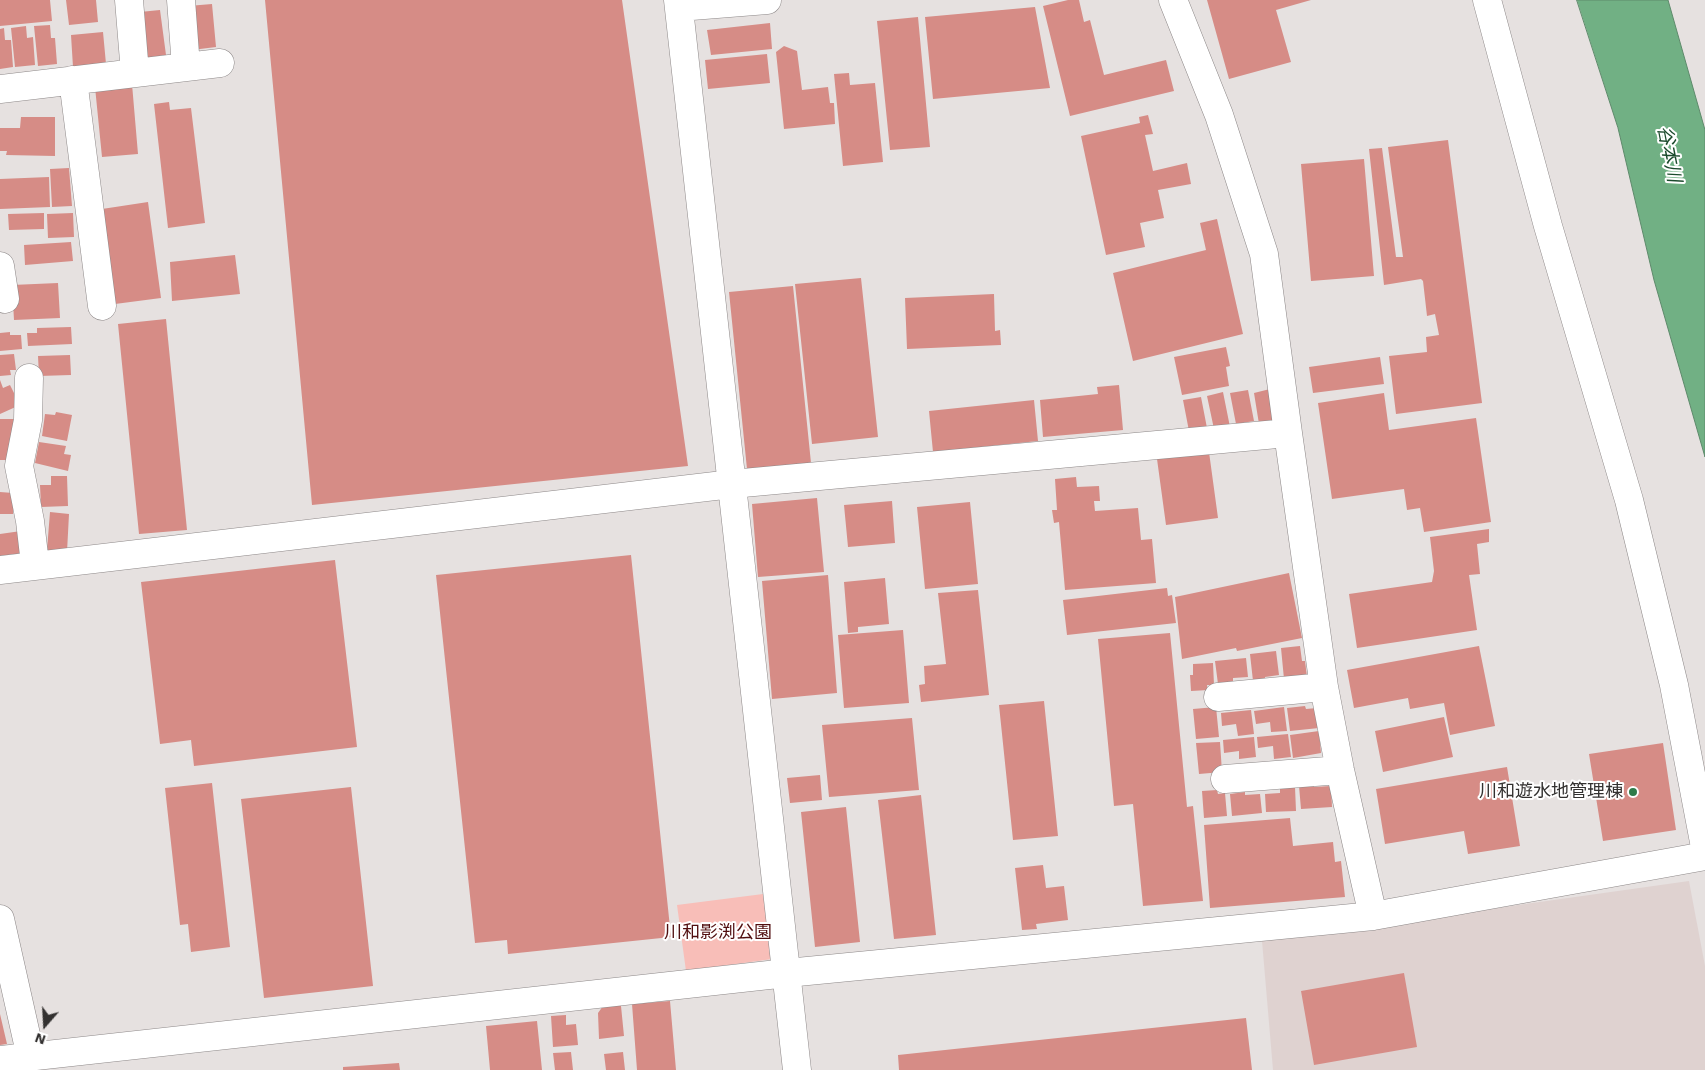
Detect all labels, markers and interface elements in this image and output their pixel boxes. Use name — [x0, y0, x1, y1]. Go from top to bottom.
water label: 谷本川 — [1652, 124, 1686, 184]
place label: 川和遊水地管理棟 — [1479, 781, 1623, 803]
marker: 川和遊水地管理棟 — [1627, 786, 1639, 798]
park label: 川和影渕公園 — [664, 922, 772, 944]
north arrow — [20, 1000, 70, 1050]
text: N — [33, 1030, 48, 1048]

